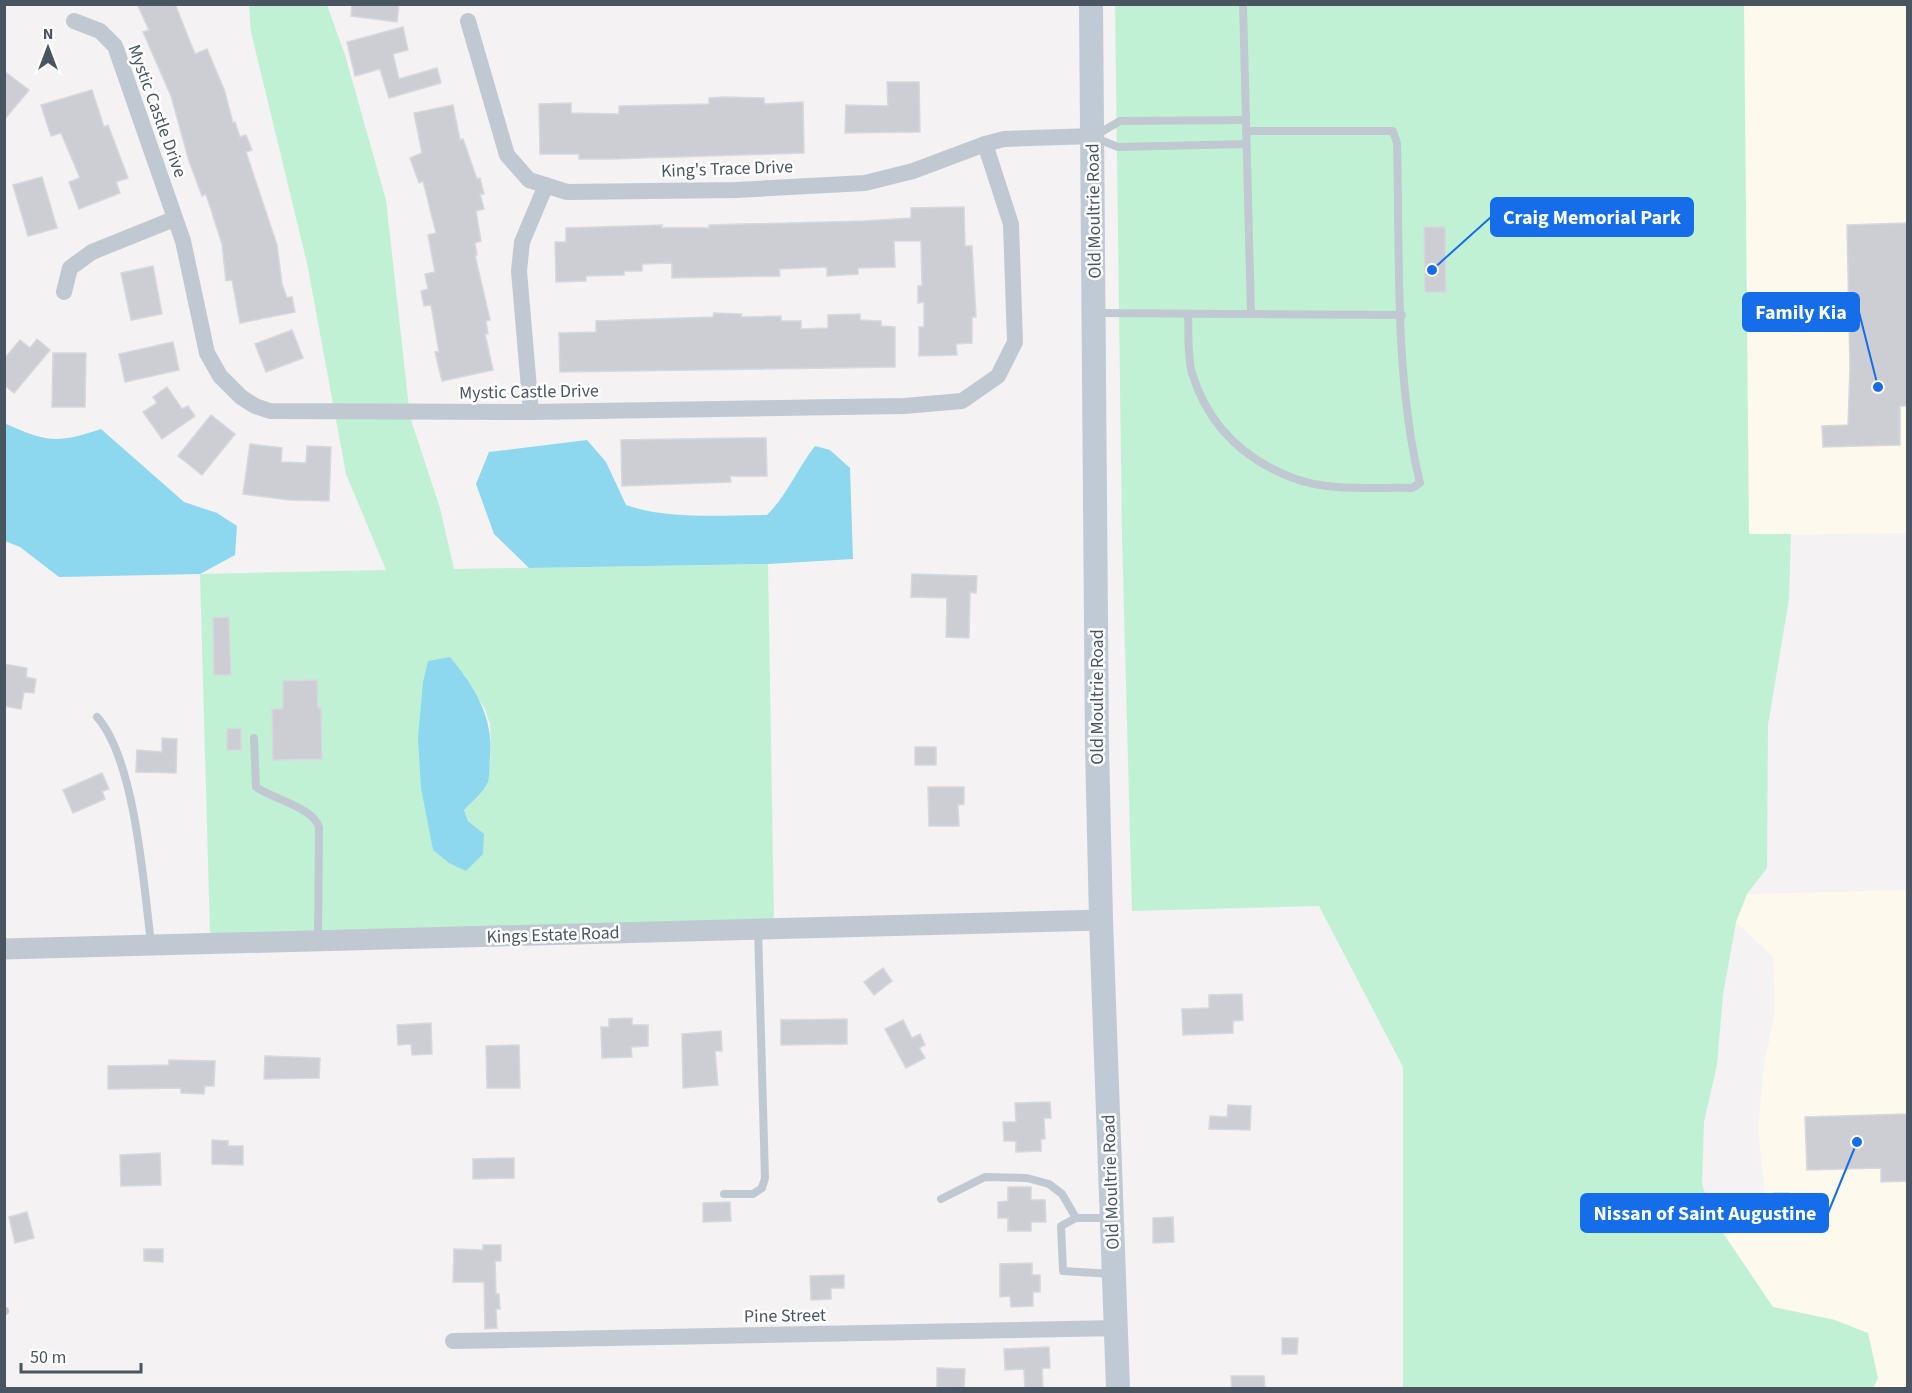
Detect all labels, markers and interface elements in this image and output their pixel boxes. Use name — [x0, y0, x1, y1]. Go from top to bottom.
north arrow — [18, 18, 78, 78]
text: N — [43, 23, 53, 45]
street label: Mystic Castle Drive — [121, 41, 193, 181]
street label: Old Moultrie Road — [1080, 143, 1108, 279]
street label: King's Trace Drive — [661, 154, 794, 184]
callout: Craig Memorial Park — [1491, 198, 1693, 236]
text: Craig Memorial Park — [1503, 204, 1681, 232]
callout: Family Kia — [1743, 293, 1859, 331]
text: Family Kia — [1755, 299, 1847, 327]
street label: Mystic Castle Drive — [459, 378, 599, 406]
street label: Old Moultrie Road — [1085, 629, 1110, 765]
street label: Kings Estate Road — [486, 920, 620, 950]
street label: Old Moultrie Road — [1096, 1114, 1126, 1250]
callout: Nissan of Saint Augustine — [1581, 1194, 1828, 1232]
text: Nissan of Saint Augustine — [1594, 1200, 1816, 1228]
street label: Pine Street — [744, 1303, 826, 1329]
scale bar — [21, 1336, 141, 1374]
text: 50 m — [30, 1345, 66, 1370]

